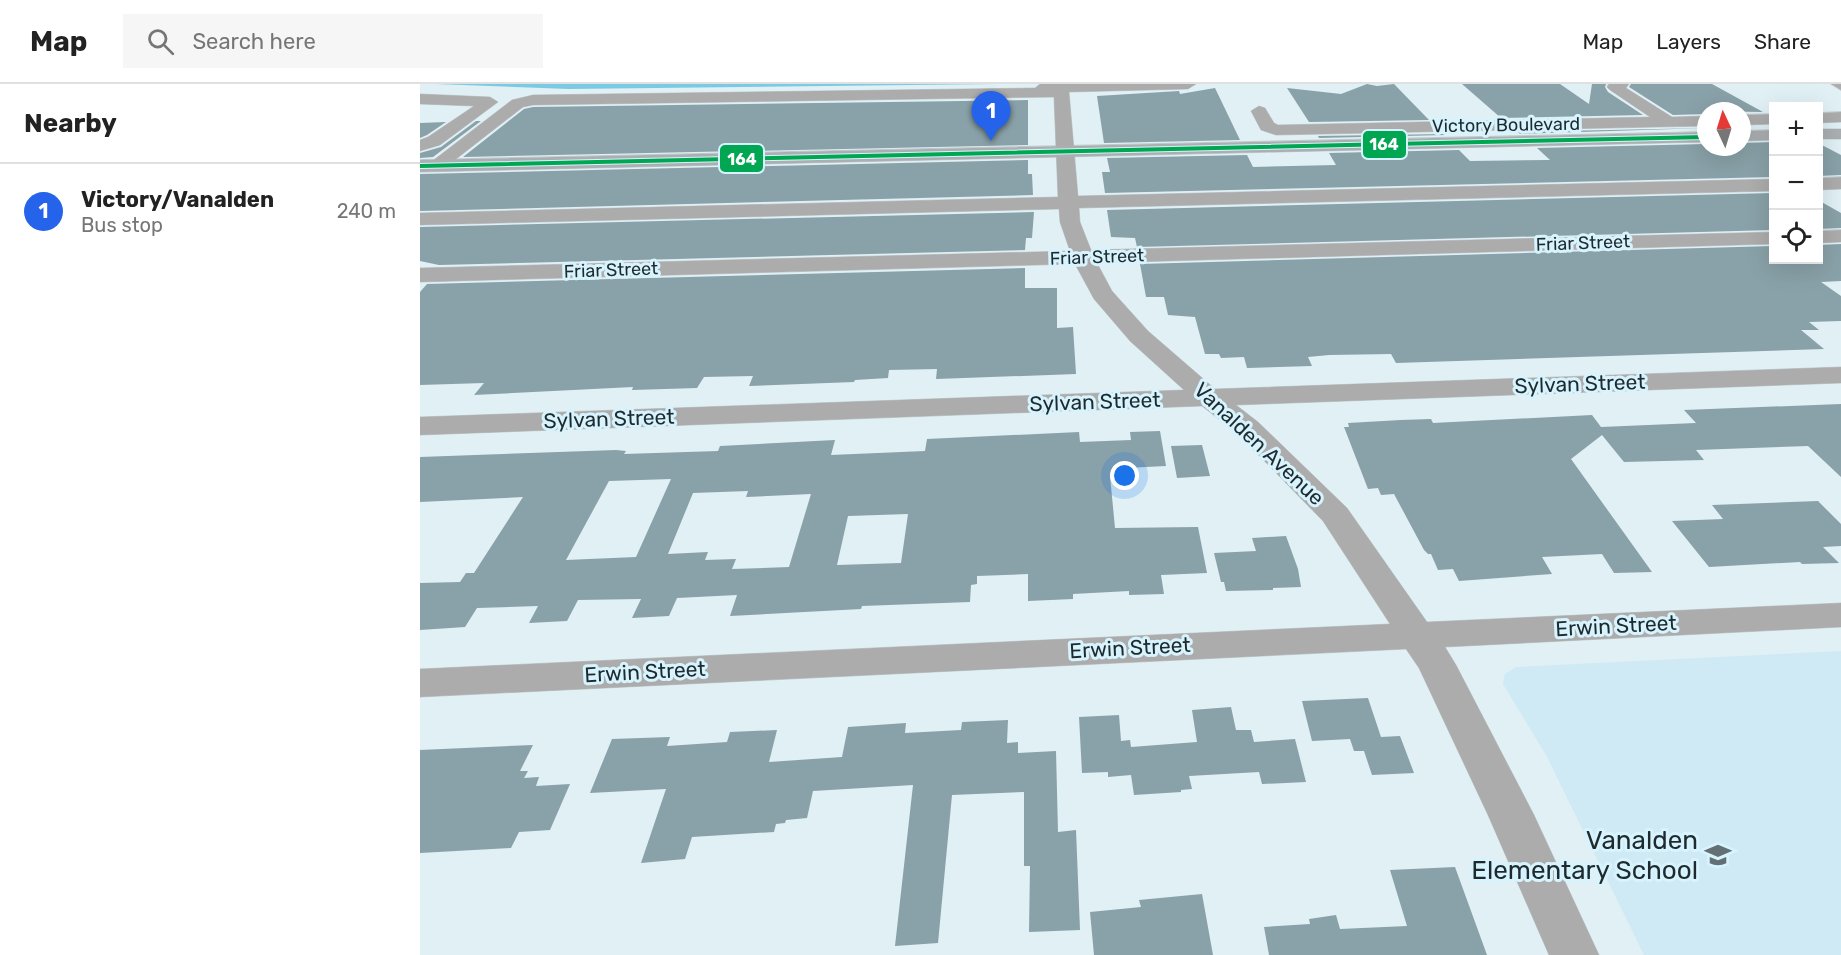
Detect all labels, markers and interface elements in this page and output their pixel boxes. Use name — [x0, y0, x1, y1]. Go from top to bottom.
search box — [123, 14, 543, 68]
text: Map — [30, 25, 87, 58]
icon: search — [144, 25, 177, 58]
text: Search here — [192, 28, 316, 55]
text: Map — [1582, 29, 1623, 54]
text: Layers — [1656, 29, 1721, 54]
text: Share — [1754, 29, 1811, 54]
pin: 1 — [972, 92, 1010, 141]
north arrow — [1697, 102, 1751, 156]
map controls — [1769, 102, 1823, 264]
button: + — [1769, 102, 1823, 156]
text: Nearby — [24, 108, 117, 139]
street label: Victory Boulevard — [1432, 113, 1580, 137]
line badge: 164 — [1362, 130, 1407, 159]
text: 164 — [1369, 135, 1399, 154]
line badge: 164 — [719, 144, 764, 173]
text: 164 — [727, 150, 757, 169]
button: − — [1769, 156, 1823, 210]
text: Victory/Vanalden — [81, 186, 274, 213]
text: 1 — [39, 199, 48, 223]
text: 240 m — [337, 199, 396, 223]
button: locate — [1769, 210, 1823, 264]
text: Bus stop — [81, 213, 163, 237]
street label: Friar Street — [1536, 230, 1630, 256]
street label: Friar Street — [1050, 244, 1144, 270]
street label: Friar Street — [564, 257, 658, 283]
street label: Sylvan Street — [1514, 369, 1646, 398]
street label: Vanalden Avenue — [1189, 377, 1330, 510]
street label: Sylvan Street — [1029, 387, 1161, 416]
street label: Sylvan Street — [543, 404, 675, 433]
your location — [1110, 461, 1139, 490]
street label: Erwin Street — [1555, 610, 1677, 641]
street label: Erwin Street — [1069, 632, 1191, 663]
street label: Erwin Street — [584, 656, 706, 687]
place label: Vanalden Elementary School — [1471, 825, 1698, 886]
school or university icon: Vanalden Elementary School — [1703, 840, 1733, 870]

